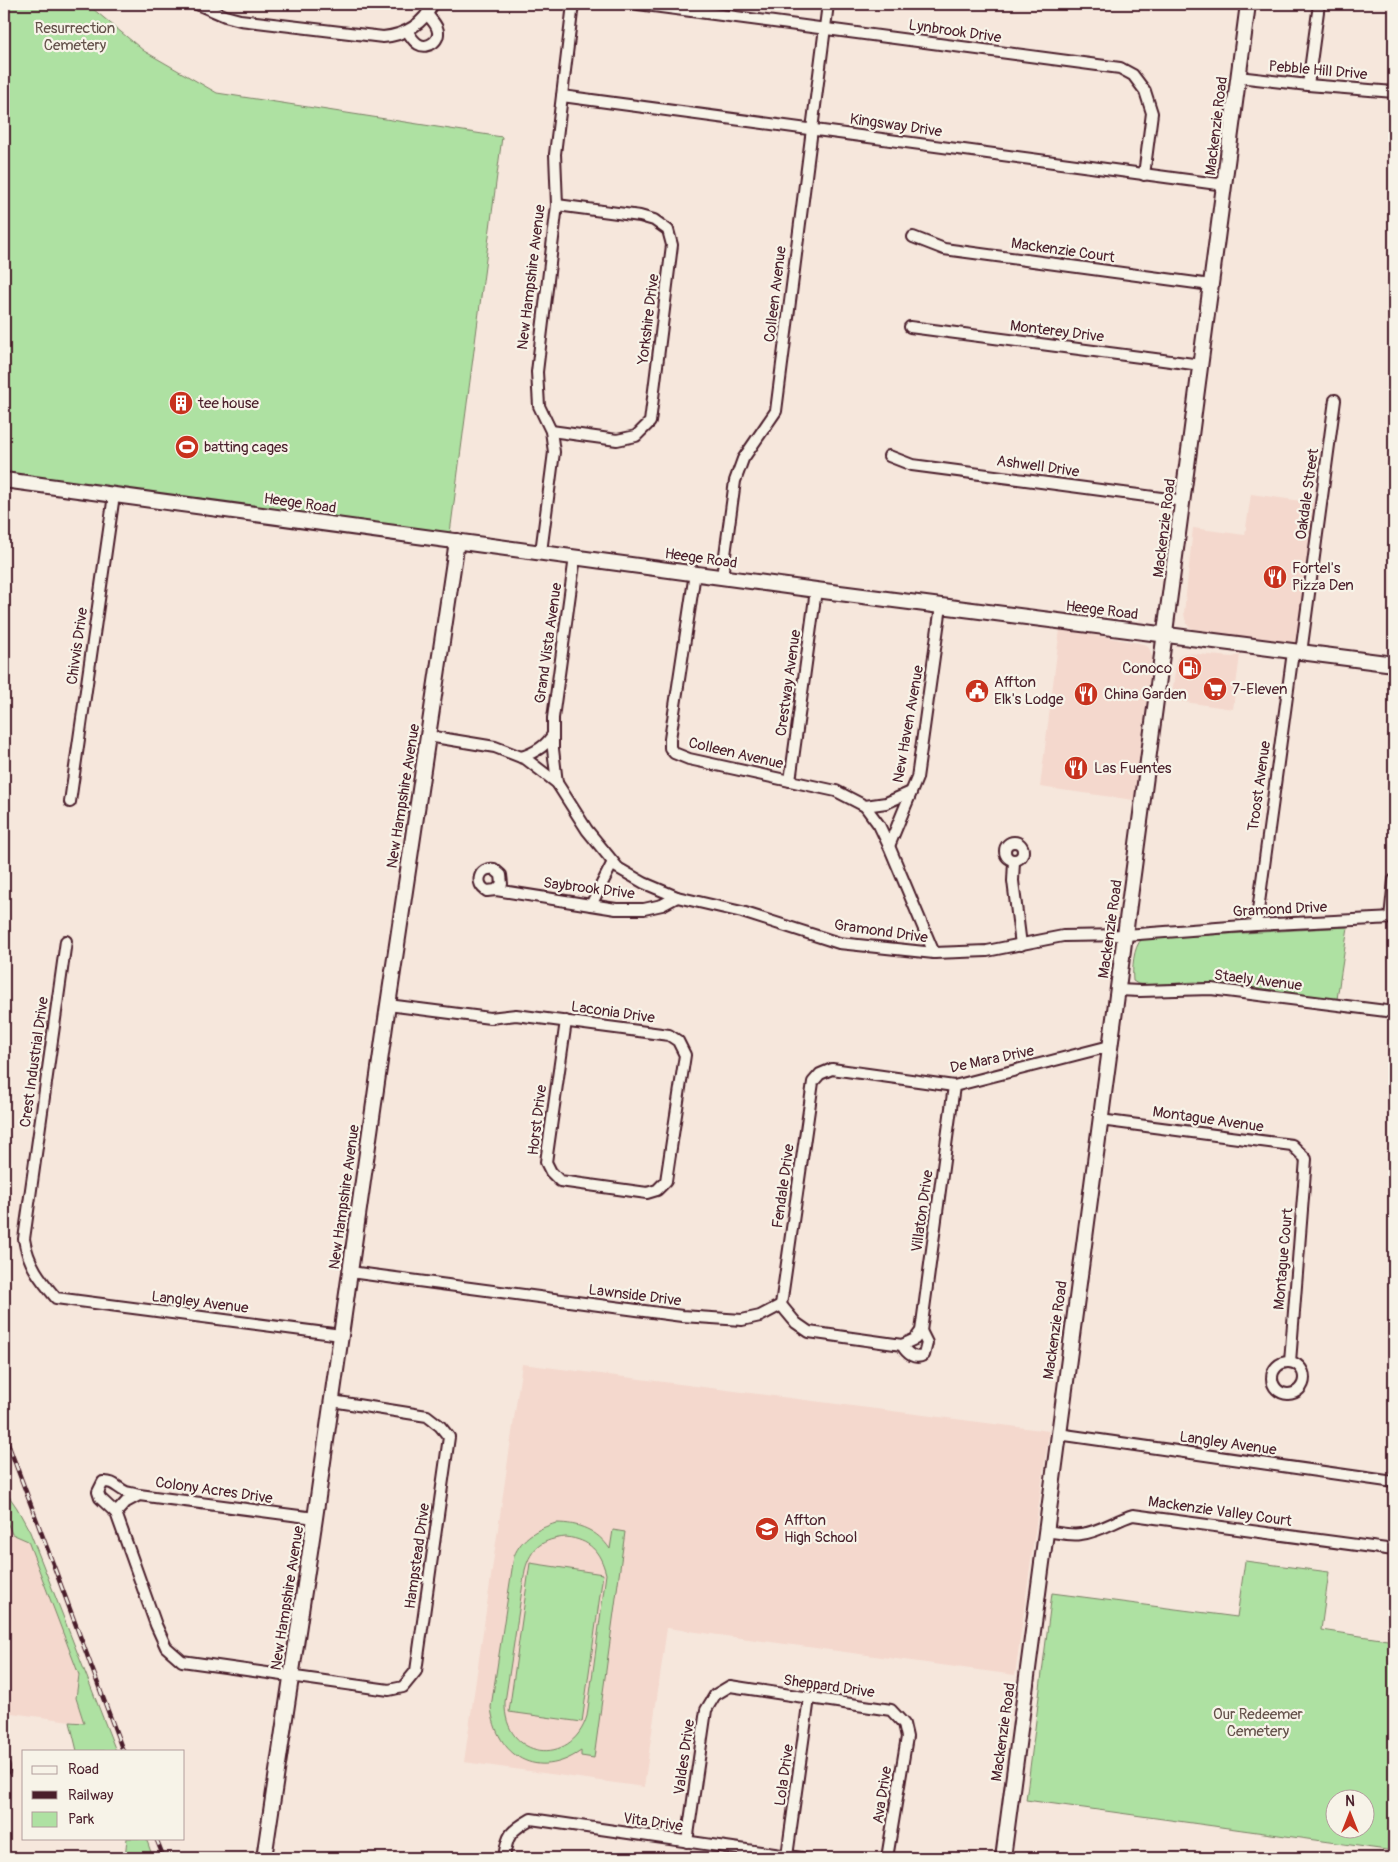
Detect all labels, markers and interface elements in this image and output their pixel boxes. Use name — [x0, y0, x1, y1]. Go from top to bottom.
street label: Lynbrook Drive — [907, 16, 1003, 47]
park label: Resurrection Cemetery — [35, 19, 115, 55]
street label: Pebble Hill Drive — [1268, 57, 1369, 84]
street label: Mackenzie Road — [1201, 76, 1232, 177]
street label: Kingsway Drive — [849, 110, 944, 141]
street label: New Hampshire Avenue — [513, 203, 550, 351]
street label: Mackenzie Court — [1010, 234, 1117, 267]
street label: Colleen Avenue — [760, 244, 791, 343]
street label: Yorkshire Drive — [633, 272, 664, 367]
street label: Monterey Drive — [1009, 316, 1106, 347]
building icon: tee house — [168, 390, 194, 416]
place label: tee house — [197, 394, 259, 413]
sports icon: batting cages — [174, 434, 200, 460]
place label: batting cages — [204, 438, 288, 457]
street label: Oakdale Street — [1292, 446, 1323, 541]
street label: Ashwell Drive — [995, 451, 1081, 482]
street label: Mackenzie Road — [1149, 478, 1180, 579]
street label: Heege Road — [262, 489, 337, 518]
street label: Heege Road — [663, 544, 738, 573]
place label: Fortel's Pizza Den — [1292, 559, 1354, 595]
restaurant icon: Fortel's Pizza Den — [1262, 564, 1288, 590]
street label: Grand Vista Avenue — [531, 581, 566, 705]
street label: Heege Road — [1065, 597, 1139, 624]
street label: Chivvis Drive — [63, 606, 92, 686]
street label: Crestway Avenue — [772, 628, 805, 738]
fuel station icon: Conoco — [1177, 655, 1203, 681]
place label: Conoco — [1122, 659, 1172, 678]
street label: New Haven Avenue — [889, 663, 928, 784]
place label: Affton Elk's Lodge — [994, 673, 1064, 709]
supermarket icon: 7-Eleven — [1202, 676, 1228, 702]
public building icon: Affton Elk's Lodge — [964, 678, 990, 704]
place label: 7-Eleven — [1232, 680, 1287, 699]
restaurant icon: China Garden — [1073, 681, 1099, 707]
place label: China Garden — [1104, 685, 1187, 704]
street label: New Hampshire Avenue — [383, 722, 424, 870]
street label: Colleen Avenue — [687, 733, 786, 774]
street label: Troost Avenue — [1244, 739, 1275, 833]
restaurant icon: Las Fuentes — [1063, 755, 1089, 781]
place label: Las Fuentes — [1094, 759, 1172, 778]
street label: Saybrook Drive — [542, 873, 636, 904]
street label: Mackenzie Road — [1094, 879, 1127, 980]
street label: Gramond Drive — [1232, 898, 1328, 921]
street label: Gramond Drive — [833, 916, 930, 948]
street label: Staely Avenue — [1213, 966, 1304, 995]
street label: Crest Industrial Drive — [16, 995, 53, 1129]
street label: Laconia Drive — [570, 997, 657, 1028]
street label: De Mara Drive — [948, 1041, 1036, 1078]
street label: Horst Drive — [524, 1083, 551, 1156]
street label: Montague Avenue — [1151, 1102, 1265, 1137]
street label: New Hampshire Avenue — [325, 1123, 364, 1271]
street label: Fendale Drive — [768, 1142, 799, 1229]
street label: Villaton Drive — [907, 1168, 938, 1254]
street label: Montague Court — [1270, 1206, 1297, 1311]
street label: Lawnside Drive — [587, 1280, 683, 1311]
street label: Mackenzie Road — [1039, 1280, 1072, 1381]
street label: Langley Avenue — [150, 1287, 250, 1318]
street label: Langley Avenue — [1178, 1427, 1278, 1460]
street label: Colony Acres Drive — [154, 1473, 274, 1508]
street label: Mackenzie Valley Court — [1147, 1492, 1294, 1531]
street label: Hampstead Drive — [401, 1501, 434, 1610]
place label: Affton High School — [784, 1511, 857, 1547]
school or university icon: Affton High School — [754, 1516, 780, 1542]
street label: New Hampshire Avenue — [267, 1524, 308, 1672]
street label: Sheppard Drive — [782, 1671, 876, 1702]
street label: Mackenzie Road — [987, 1682, 1020, 1783]
park label: Our Redeemer Cemetery — [1213, 1705, 1304, 1741]
street label: Valdes Drive — [670, 1717, 699, 1796]
street label: Lola Drive — [771, 1742, 798, 1807]
legend — [22, 1750, 185, 1840]
text: Road — [68, 1760, 99, 1779]
street label: Ava Drive — [869, 1764, 896, 1825]
text: Railway — [68, 1786, 114, 1805]
north arrow — [1326, 1790, 1376, 1840]
text: N — [1345, 1793, 1355, 1810]
street label: Vita Drive — [622, 1809, 685, 1836]
text: Park — [68, 1810, 95, 1829]

